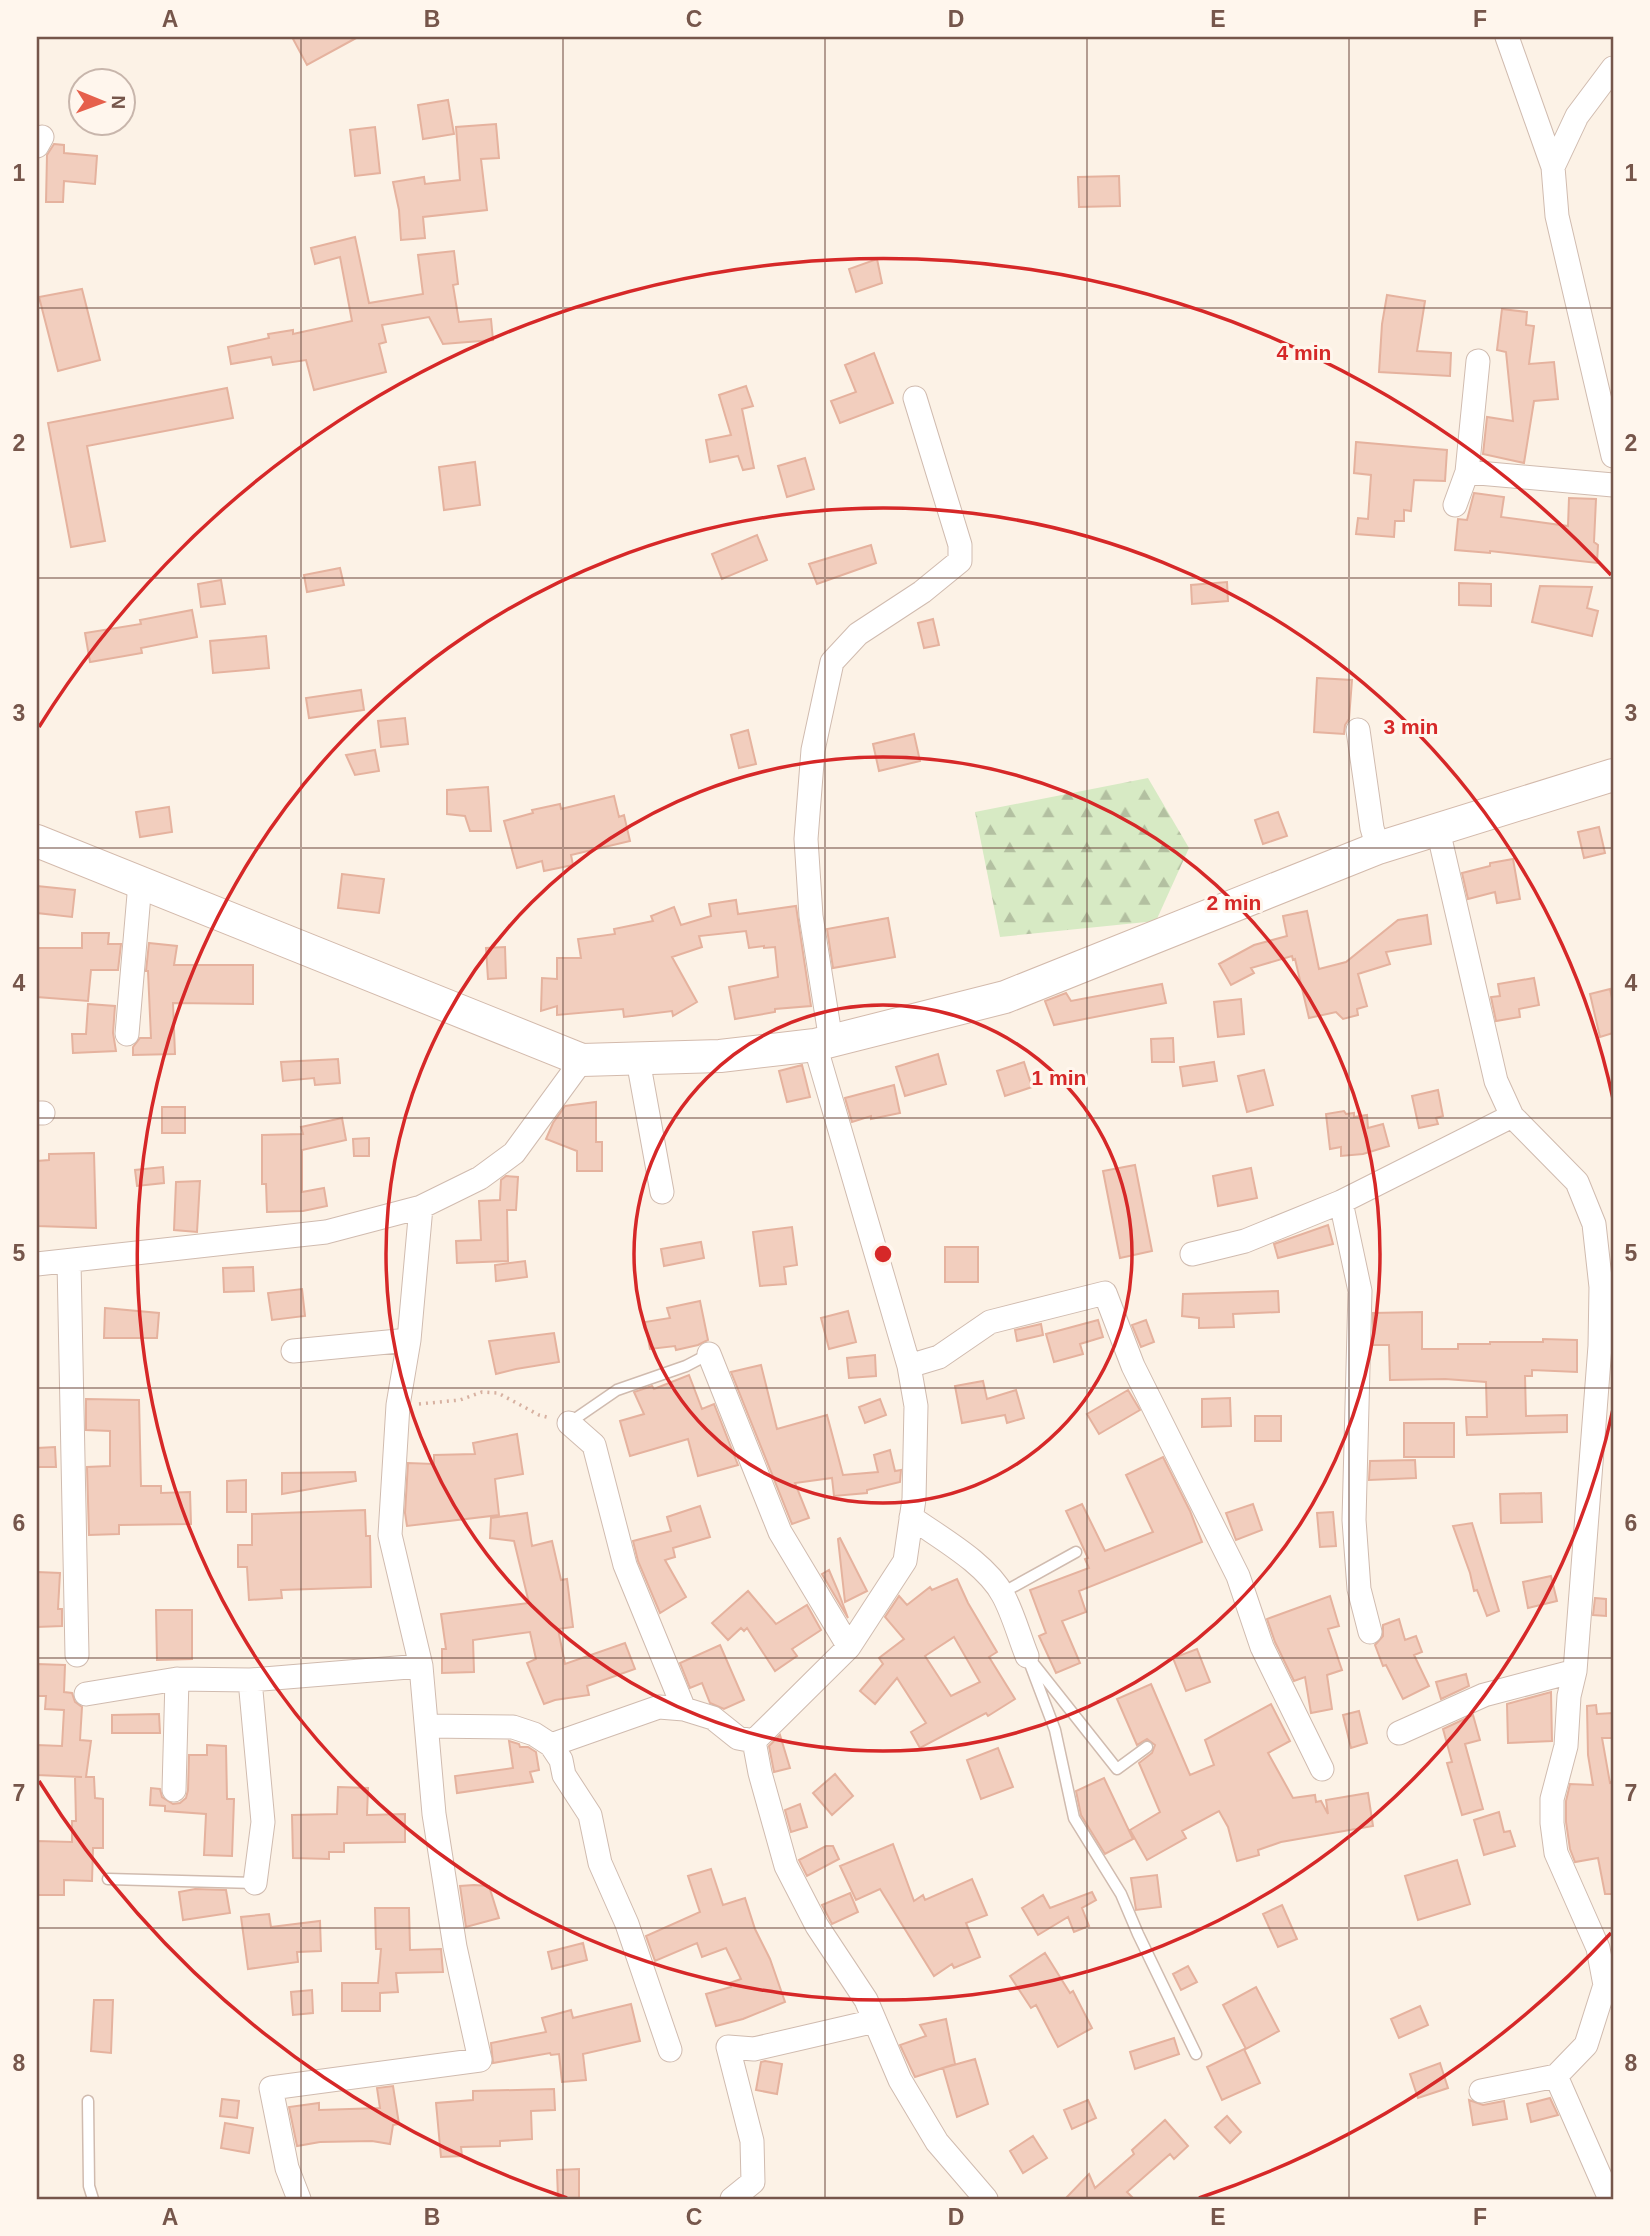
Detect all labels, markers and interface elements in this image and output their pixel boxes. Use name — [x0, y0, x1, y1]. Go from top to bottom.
text: A — [162, 6, 178, 32]
text: B — [424, 6, 440, 32]
text: C — [686, 6, 702, 32]
text: D — [948, 6, 964, 32]
text: E — [1210, 6, 1226, 32]
text: F — [1473, 6, 1487, 32]
north arrow — [66, 66, 136, 136]
text: N — [108, 95, 129, 109]
text: 1 — [13, 160, 26, 186]
text: 1 — [1625, 160, 1638, 186]
text: 4 min — [1277, 341, 1331, 364]
text: 2 — [13, 430, 25, 456]
text: 2 — [1625, 430, 1637, 456]
text: 3 — [13, 700, 25, 726]
text: 3 — [1625, 700, 1637, 726]
text: 3 min — [1384, 715, 1438, 738]
text: 2 min — [1207, 891, 1261, 914]
text: 4 — [13, 970, 26, 996]
text: 4 — [1625, 970, 1638, 996]
text: 1 min — [1032, 1066, 1086, 1089]
text: 5 — [13, 1240, 26, 1266]
text: 5 — [1625, 1240, 1638, 1266]
centre of rings — [871, 1242, 895, 1266]
text: 6 — [13, 1510, 25, 1536]
text: 6 — [1625, 1510, 1637, 1536]
text: 7 — [13, 1780, 25, 1806]
text: 7 — [1625, 1780, 1637, 1806]
text: 8 — [13, 2050, 26, 2076]
text: 8 — [1625, 2050, 1638, 2076]
text: A — [162, 2204, 178, 2230]
text: B — [424, 2204, 440, 2230]
text: C — [686, 2204, 702, 2230]
text: D — [948, 2204, 964, 2230]
text: E — [1210, 2204, 1226, 2230]
text: F — [1473, 2204, 1487, 2230]

